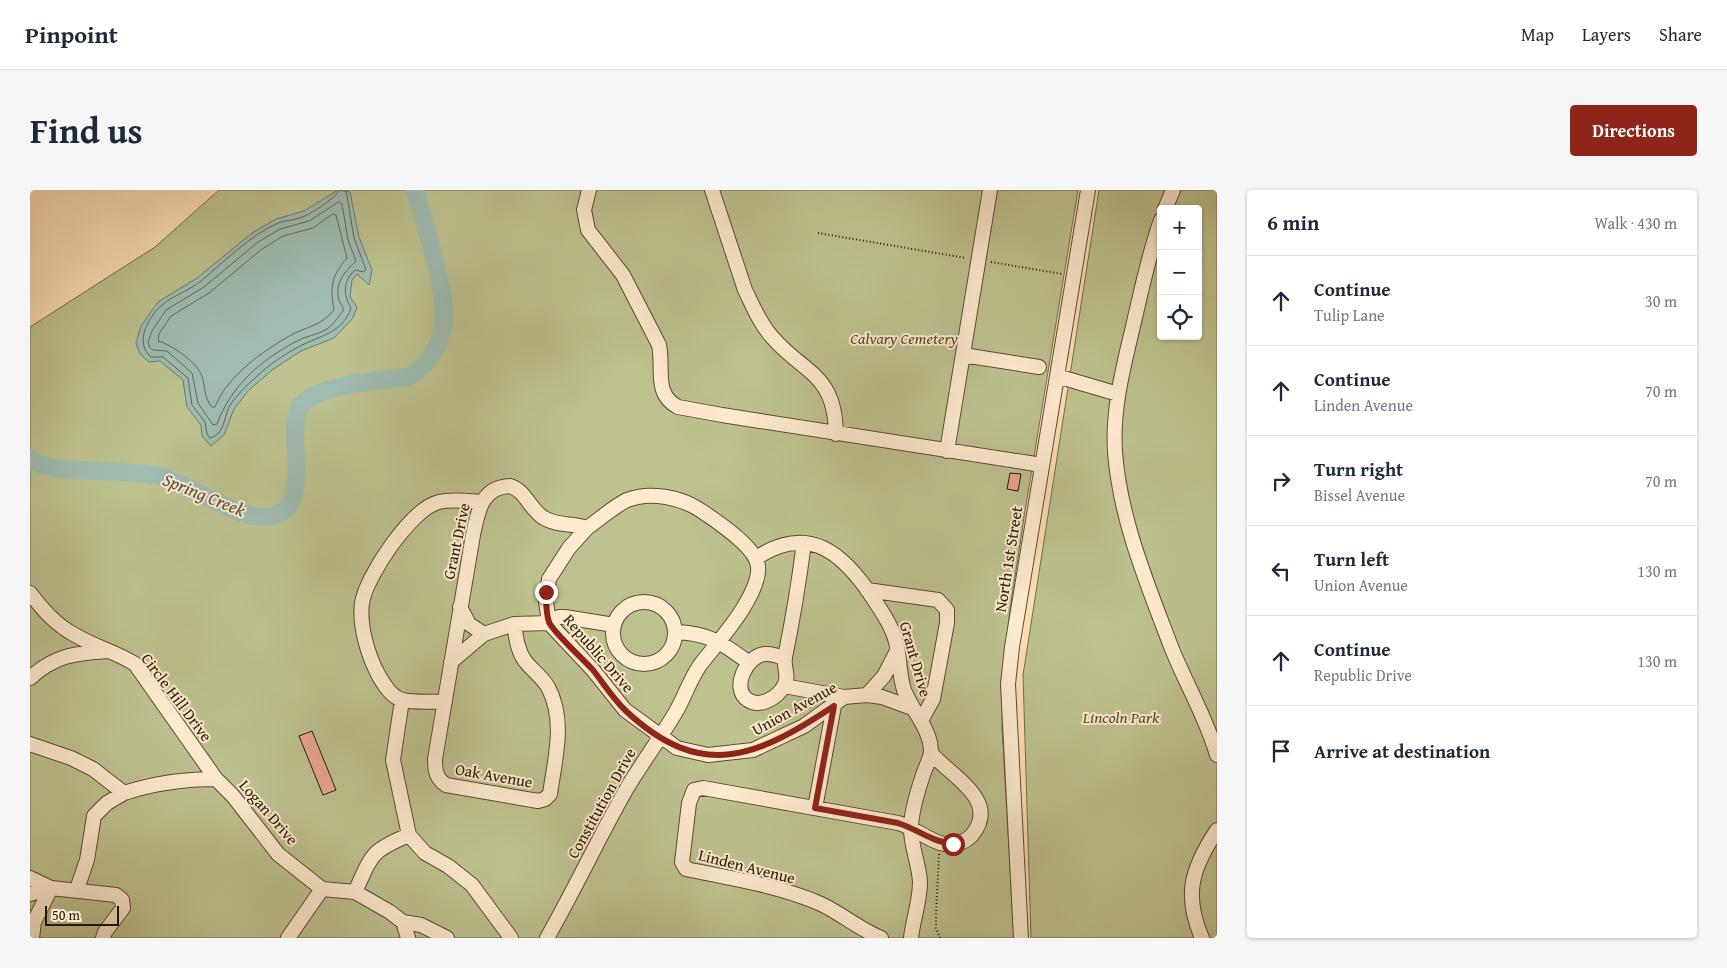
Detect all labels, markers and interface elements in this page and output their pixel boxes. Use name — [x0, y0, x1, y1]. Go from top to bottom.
text: Pinpoint — [25, 17, 118, 52]
text: Map — [1521, 21, 1554, 48]
text: Layers — [1582, 21, 1631, 48]
text: Share — [1659, 21, 1702, 48]
text: Find us — [30, 105, 143, 156]
button: Directions — [1570, 105, 1697, 156]
map controls — [1157, 205, 1202, 340]
button: + — [1157, 205, 1202, 250]
text: 6 min — [1267, 207, 1319, 238]
text: Walk · 430 m — [1594, 211, 1677, 235]
button: − — [1157, 250, 1202, 295]
text: Continue — [1314, 275, 1391, 303]
icon: ahead — [1267, 287, 1295, 315]
text: 30 m — [1645, 289, 1677, 313]
button: locate — [1157, 295, 1202, 340]
text: Tulip Lane — [1314, 303, 1385, 327]
park label: Calvary Cemetery — [850, 326, 958, 350]
text: Continue — [1314, 365, 1391, 393]
icon: ahead — [1267, 377, 1295, 405]
text: 70 m — [1645, 379, 1677, 403]
text: Linden Avenue — [1314, 393, 1413, 417]
text: Turn right — [1314, 455, 1403, 483]
water label: Spring Creek — [159, 466, 250, 524]
icon: right — [1267, 467, 1295, 495]
text: 70 m — [1645, 469, 1677, 493]
text: Bissel Avenue — [1314, 483, 1405, 507]
street label: Grant Drive — [436, 501, 476, 581]
street label: North 1st Street — [988, 504, 1028, 614]
text: Turn left — [1314, 545, 1389, 573]
icon: left — [1267, 557, 1295, 585]
text: 130 m — [1637, 559, 1677, 583]
text: Union Avenue — [1314, 573, 1408, 597]
route end — [535, 581, 558, 604]
street label: Republic Drive — [558, 608, 640, 698]
street label: Grant Drive — [894, 618, 938, 700]
text: Continue — [1314, 635, 1391, 663]
icon: ahead — [1267, 647, 1295, 675]
street label: Circle Hill Drive — [136, 648, 218, 746]
text: 130 m — [1637, 649, 1677, 673]
text: Republic Drive — [1314, 663, 1412, 687]
street label: Union Avenue — [747, 675, 841, 741]
park label: Lincoln Park — [1082, 705, 1160, 729]
icon: arrive — [1267, 737, 1295, 765]
text: Arrive at destination — [1314, 737, 1490, 765]
street label: Constitution Drive — [561, 743, 641, 863]
street label: Oak Avenue — [453, 756, 535, 794]
street label: Logan Drive — [234, 774, 304, 850]
route start — [942, 833, 965, 856]
street label: Linden Avenue — [696, 842, 798, 890]
scale bar — [45, 903, 119, 926]
text: 50 m — [52, 905, 80, 925]

